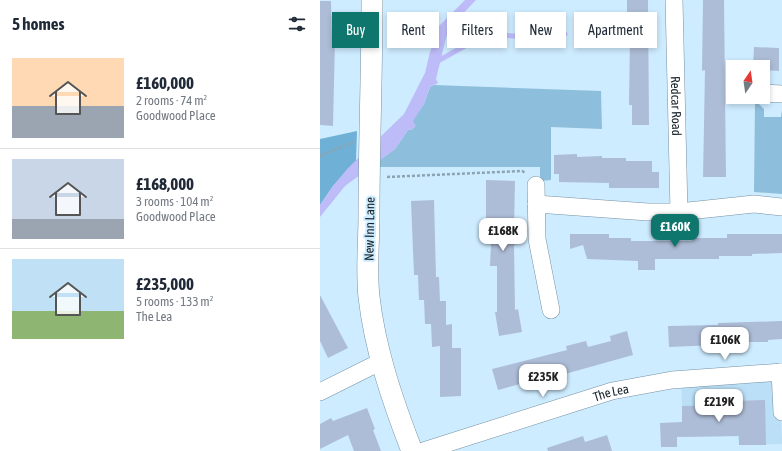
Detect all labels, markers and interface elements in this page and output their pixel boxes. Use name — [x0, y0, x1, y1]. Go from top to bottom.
chip: Buy — [332, 12, 379, 48]
chip: Rent — [387, 12, 439, 48]
chip: Filters — [447, 12, 507, 48]
chip: New — [515, 12, 566, 48]
chip: Apartment — [574, 12, 657, 48]
icon: filters — [286, 13, 308, 35]
text: 5 homes — [12, 14, 65, 34]
north arrow — [726, 60, 770, 104]
map controls — [726, 60, 770, 104]
text: £160,000 — [136, 73, 194, 93]
icon: home — [44, 74, 92, 122]
street label: Redcar Road — [668, 76, 684, 136]
text: 2 rooms · 74 m² — [136, 93, 207, 108]
text: Goodwood Place — [136, 108, 216, 123]
text: £168,000 — [136, 174, 194, 194]
icon: home — [44, 175, 92, 223]
text: 3 rooms · 104 m² — [136, 194, 213, 209]
street label: New Inn Lane — [361, 197, 378, 261]
text: Goodwood Place — [136, 209, 216, 224]
pin: £160K — [647, 214, 703, 248]
pin: £168K — [475, 218, 531, 252]
text: £160K — [660, 219, 690, 234]
text: £168K — [488, 223, 518, 238]
text: £235,000 — [136, 274, 194, 294]
icon: home — [44, 275, 92, 323]
text: 5 rooms · 133 m² — [136, 294, 213, 309]
text: The Lea — [136, 309, 172, 324]
pin: £106K — [697, 327, 753, 361]
text: £106K — [710, 332, 740, 347]
pin: £235K — [515, 364, 571, 398]
text: £235K — [528, 369, 558, 384]
street label: The Lea — [591, 381, 630, 405]
pin: £219K — [691, 389, 747, 423]
text: £219K — [704, 394, 734, 409]

